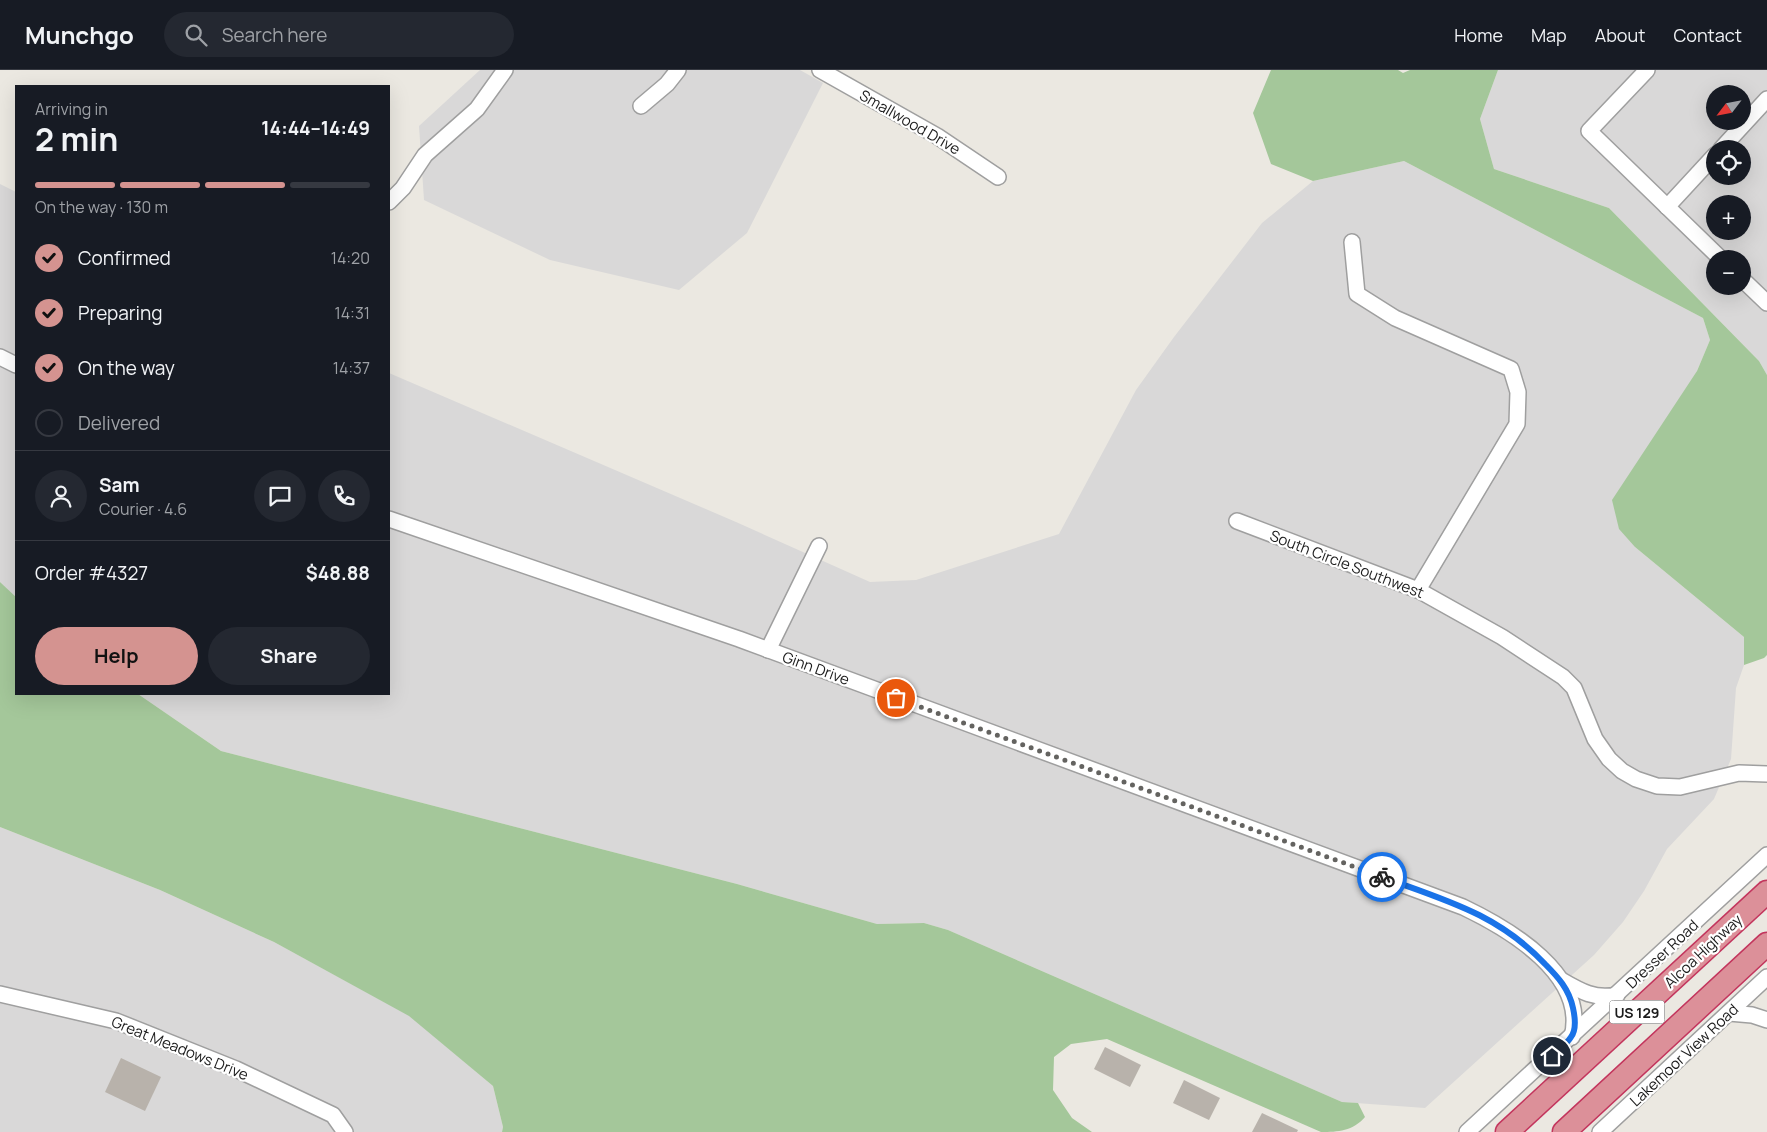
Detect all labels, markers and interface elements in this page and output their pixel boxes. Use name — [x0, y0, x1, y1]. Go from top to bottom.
search box — [164, 12, 514, 57]
text: Munchgo — [25, 18, 134, 51]
icon: search — [182, 21, 210, 49]
text: Search here — [222, 22, 327, 48]
text: Home — [1454, 23, 1503, 47]
text: Map — [1531, 23, 1567, 47]
text: About — [1595, 23, 1645, 47]
text: Contact — [1673, 23, 1742, 47]
street label: Smallwood Drive — [856, 85, 964, 160]
north arrow — [1706, 85, 1751, 130]
map controls — [1706, 85, 1751, 295]
text: Arriving in — [35, 98, 108, 120]
text: 14:44–14:49 — [261, 115, 370, 141]
text: 2 min — [35, 117, 118, 161]
button: locate — [1706, 140, 1751, 185]
button: + — [1706, 195, 1751, 240]
text: On the way · 130 m — [35, 196, 168, 218]
icon: check — [35, 244, 63, 272]
text: Confirmed — [78, 245, 171, 271]
text: 14:20 — [331, 247, 370, 269]
button: − — [1706, 250, 1751, 295]
icon: check — [35, 299, 63, 327]
text: Preparing — [78, 300, 163, 326]
text: 14:31 — [334, 302, 370, 324]
icon: check — [35, 354, 63, 382]
text: On the way — [78, 355, 175, 381]
text: 14:37 — [333, 357, 370, 379]
text: Delivered — [78, 410, 160, 436]
button: person — [35, 470, 87, 522]
button: chat — [254, 470, 306, 522]
button: phone — [318, 470, 370, 522]
text: Sam — [99, 472, 140, 498]
text: Courier · 4.6 — [99, 498, 187, 520]
street label: South Circle Southwest — [1267, 525, 1427, 603]
text: Order #4327 — [35, 560, 148, 586]
text: $48.88 — [306, 560, 370, 586]
button: Help — [35, 627, 198, 685]
button: Share — [208, 627, 370, 685]
street label: Ginn Drive — [780, 646, 853, 690]
pin — [875, 677, 917, 719]
icon: bag — [882, 684, 910, 712]
courier — [1357, 852, 1407, 902]
icon: bike — [1368, 863, 1396, 891]
street label: Alcoa Highway — [1659, 909, 1747, 993]
street label: Dresser Road — [1621, 915, 1703, 993]
street label: Lakemoor View Road — [1625, 999, 1743, 1111]
road number: US 129 — [1610, 1000, 1664, 1024]
street label: Great Meadows Drive — [108, 1011, 252, 1085]
pin — [1531, 1035, 1573, 1077]
icon: home — [1538, 1042, 1566, 1070]

